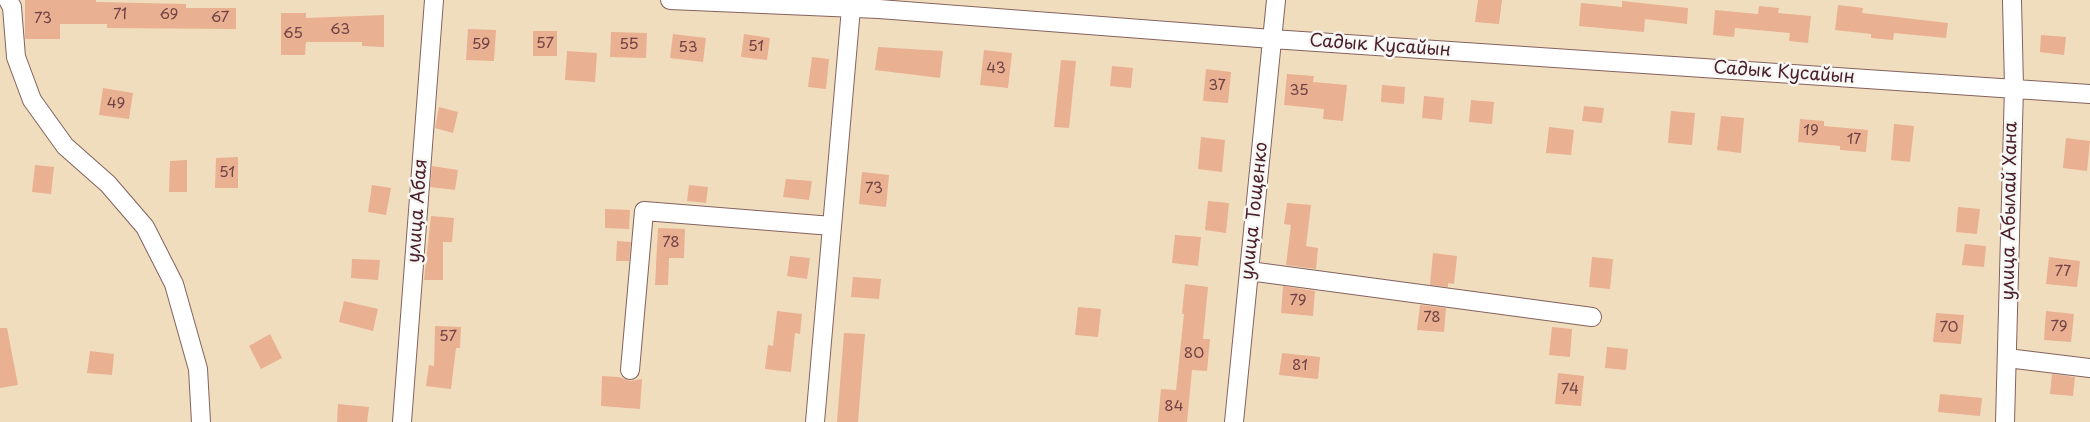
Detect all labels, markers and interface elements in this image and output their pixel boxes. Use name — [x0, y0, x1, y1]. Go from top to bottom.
house number: 71 — [113, 6, 127, 24]
house number: 69 — [160, 6, 178, 24]
house number: 67 — [211, 9, 229, 27]
house number: 73 — [34, 10, 52, 28]
house number: 63 — [330, 21, 350, 39]
house number: 65 — [283, 25, 303, 43]
street label: Садык Кусайын — [1308, 30, 1452, 62]
house number: 57 — [536, 35, 554, 53]
house number: 59 — [472, 36, 490, 54]
house number: 55 — [619, 36, 639, 54]
house number: 51 — [748, 38, 764, 56]
house number: 53 — [678, 39, 698, 57]
street label: Садык Кусайын — [1712, 57, 1856, 89]
house number: 43 — [986, 60, 1006, 78]
house number: 37 — [1208, 77, 1226, 95]
house number: 35 — [1289, 82, 1309, 100]
house number: 49 — [107, 95, 125, 113]
street label: улица Абылай Хана — [1998, 121, 2022, 301]
house number: 19 — [1803, 122, 1819, 140]
house number: 17 — [1847, 131, 1861, 149]
street label: улица Тощенко — [1237, 141, 1273, 281]
street label: улица Абая — [404, 158, 432, 264]
house number: 51 — [219, 164, 235, 182]
house number: 73 — [865, 180, 883, 198]
house number: 78 — [662, 234, 680, 252]
house number: 77 — [2055, 263, 2071, 281]
house number: 79 — [1289, 292, 1307, 310]
house number: 78 — [1423, 309, 1441, 327]
house number: 79 — [2050, 318, 2068, 336]
house number: 70 — [1939, 319, 1959, 337]
house number: 57 — [439, 328, 457, 346]
house number: 80 — [1184, 345, 1204, 363]
house number: 81 — [1292, 357, 1308, 375]
house number: 74 — [1561, 381, 1579, 399]
house number: 84 — [1164, 398, 1184, 416]

